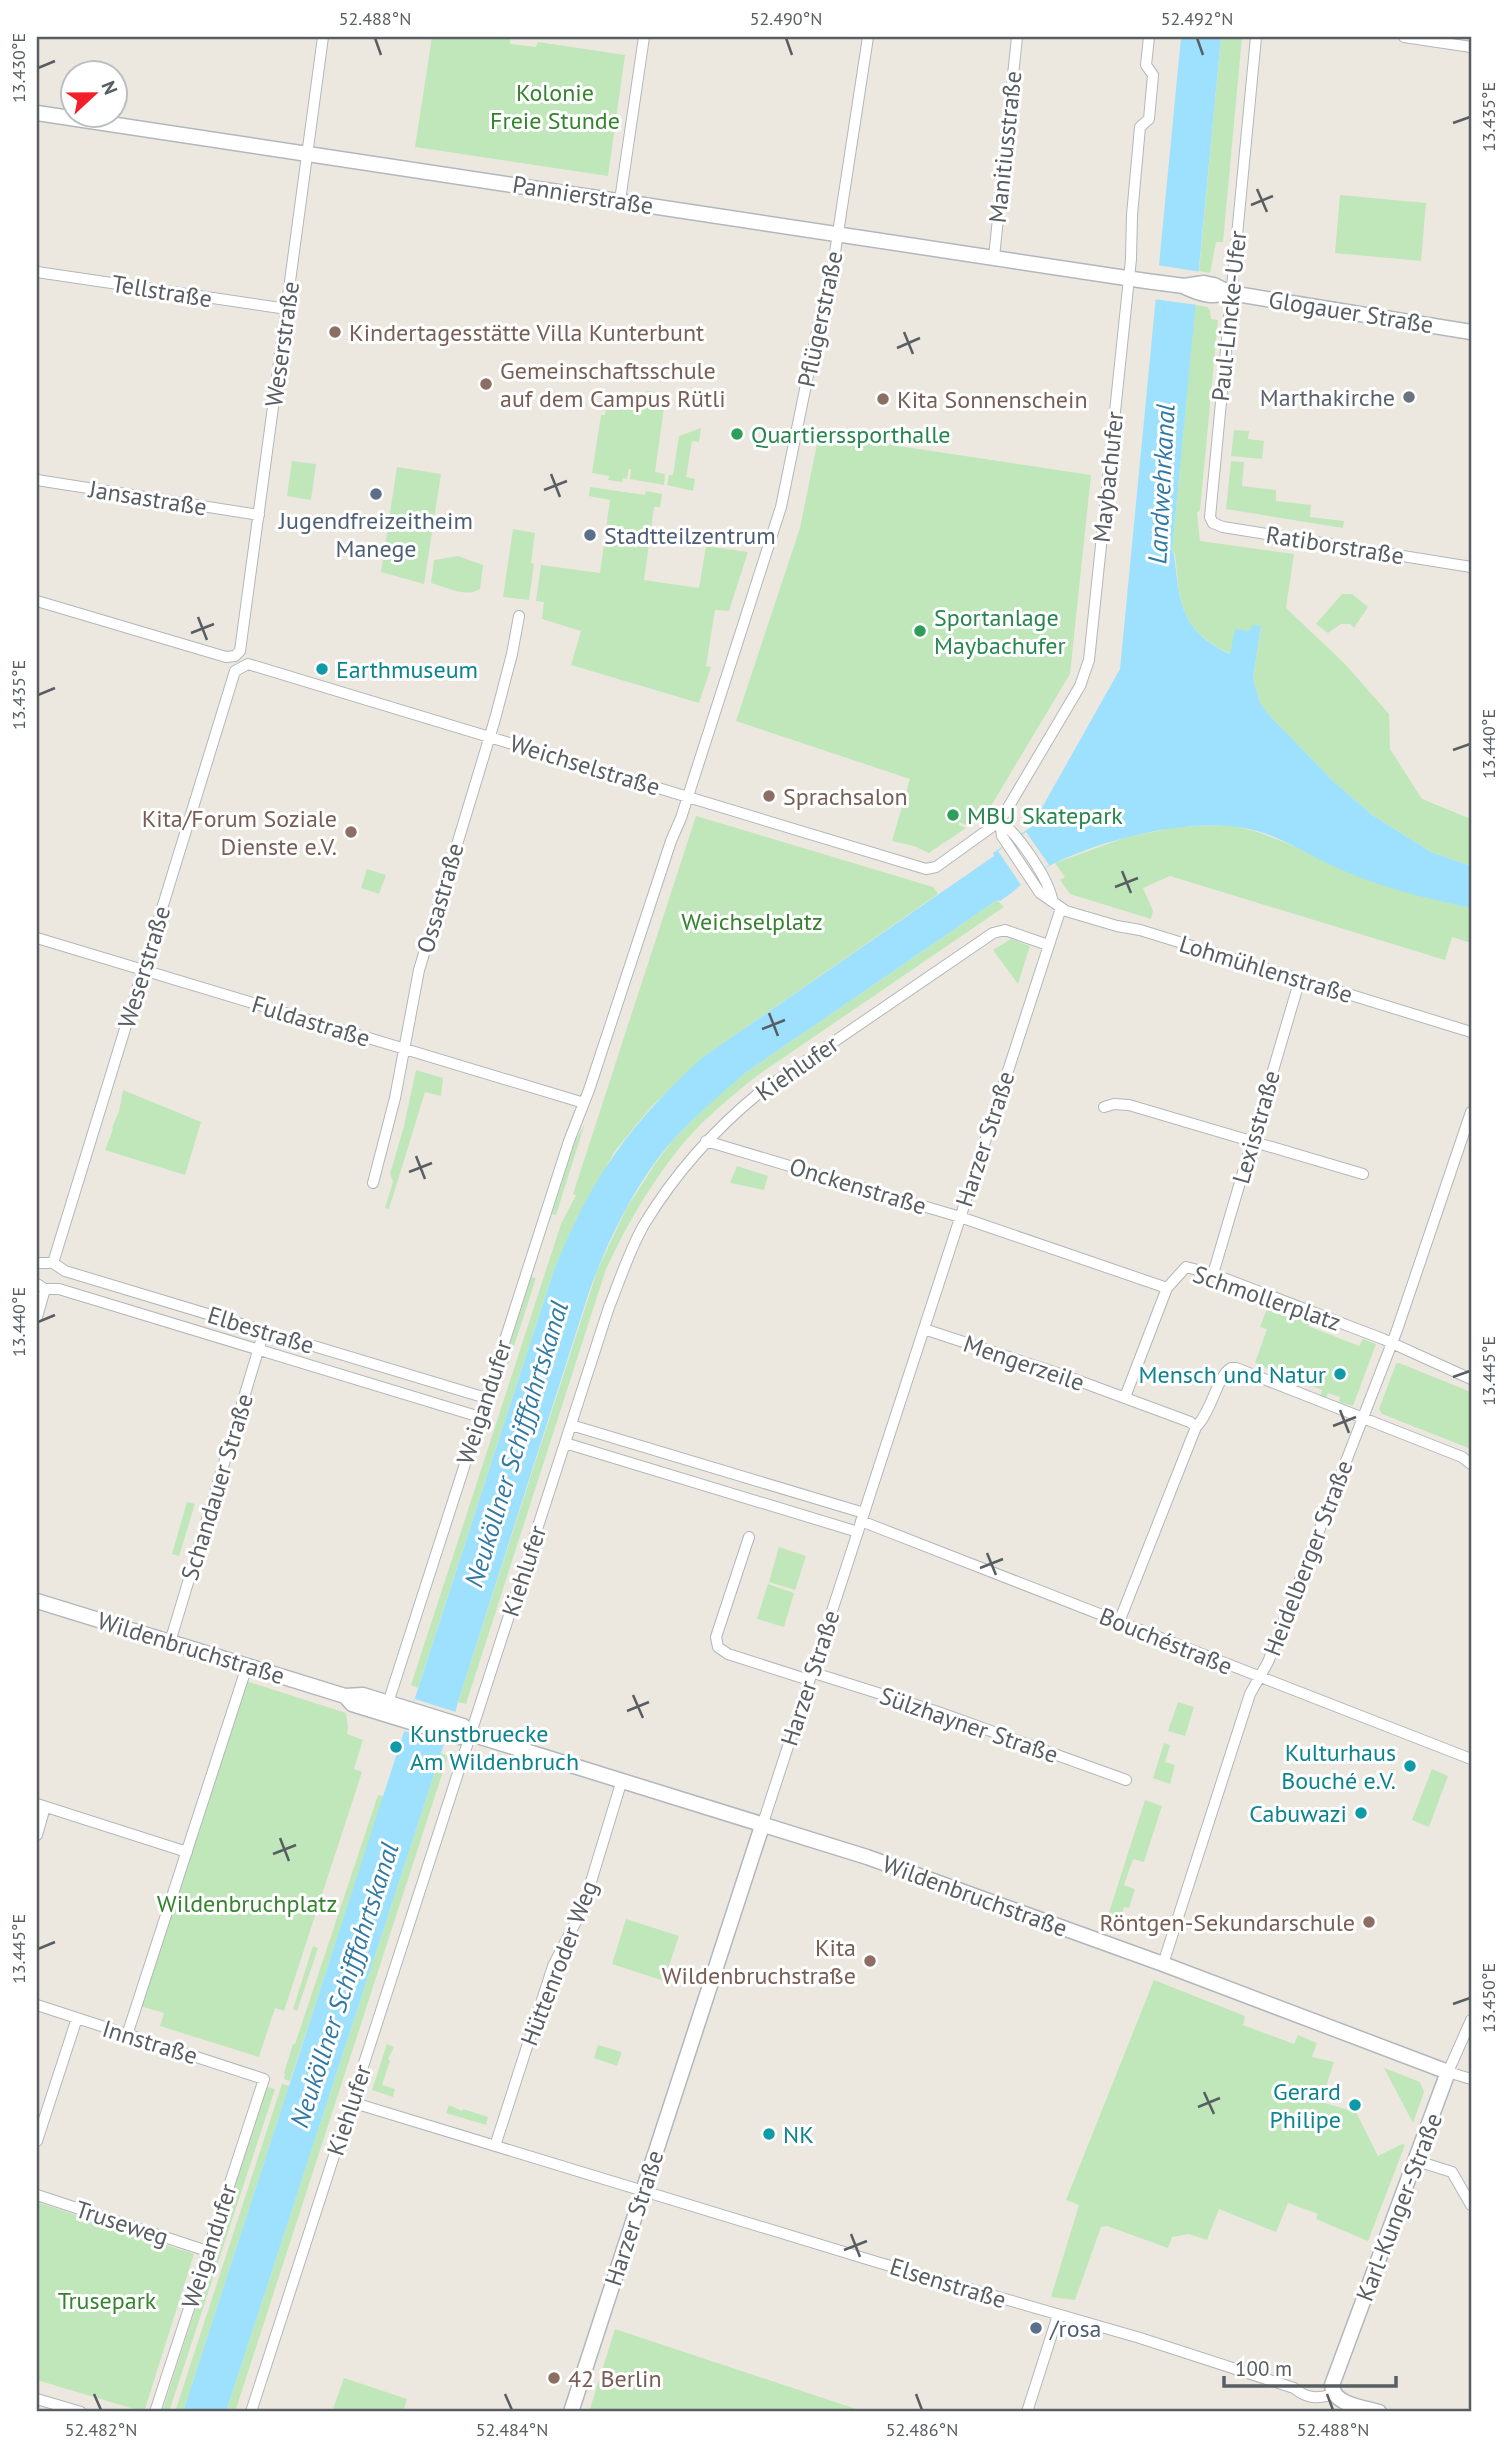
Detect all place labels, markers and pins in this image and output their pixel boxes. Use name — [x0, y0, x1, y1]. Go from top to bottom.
place label: Kindertagesstätte Villa Kunterbunt — [349, 317, 704, 348]
marker: Kindertagesstätte Villa Kunterbunt — [327, 324, 343, 340]
place label: Gemeinschaftsschule auf dem Campus Rütli — [500, 355, 726, 414]
marker: Gemeinschaftsschule auf dem Campus Rütli — [478, 376, 494, 392]
place label: Marthakirche — [1260, 382, 1395, 413]
place label: Kita Sonnenschein — [897, 384, 1088, 415]
marker: Marthakirche — [1401, 389, 1417, 405]
marker: Kita Sonnenschein — [875, 391, 891, 407]
place label: Quartierssporthalle — [751, 419, 950, 450]
marker: Quartierssporthalle — [729, 426, 745, 442]
marker: Jugendfreizeitheim Manege — [368, 486, 384, 502]
place label: Jugendfreizeitheim Manege — [278, 505, 473, 564]
place label: Stadtteilzentrum — [604, 520, 776, 551]
marker: Stadtteilzentrum — [582, 527, 598, 543]
place label: Sportanlage Maybachufer — [934, 602, 1066, 661]
marker: Sportanlage Maybachufer — [912, 623, 928, 639]
place label: Earthmuseum — [336, 654, 478, 685]
marker: Earthmuseum — [314, 661, 330, 677]
place label: Sprachsalon — [783, 781, 908, 812]
marker: Sprachsalon — [761, 788, 777, 804]
place label: MBU Skatepark — [967, 800, 1123, 831]
place label: Kita/Forum Soziale Dienste e.V. — [142, 803, 337, 862]
marker: MBU Skatepark — [945, 807, 961, 823]
marker: Kita/Forum Soziale Dienste e.V. — [343, 824, 359, 840]
place label: Mensch und Natur — [1139, 1359, 1326, 1390]
marker: Mensch und Natur — [1332, 1366, 1348, 1382]
place label: Kunstbruecke Am Wildenbruch — [410, 1718, 579, 1777]
place label: Kulturhaus Bouché e.V. — [1281, 1737, 1396, 1796]
marker: Kunstbruecke Am Wildenbruch — [388, 1739, 404, 1755]
marker: Kulturhaus Bouché e.V. — [1402, 1758, 1418, 1774]
place label: Cabuwazi — [1249, 1798, 1347, 1829]
marker: Cabuwazi — [1353, 1805, 1369, 1821]
place label: Röntgen-Sekundarschule — [1099, 1907, 1355, 1938]
marker: Röntgen-Sekundarschule — [1361, 1914, 1377, 1930]
place label: Kita Wildenbruchstraße — [662, 1932, 856, 1991]
marker: Kita Wildenbruchstraße — [862, 1953, 878, 1969]
place label: Gerard Philipe — [1269, 2076, 1341, 2135]
marker: Gerard Philipe — [1347, 2097, 1363, 2113]
place label: NK — [783, 2119, 814, 2150]
marker: NK — [761, 2126, 777, 2142]
place label: /rosa — [1049, 2313, 1102, 2344]
marker: /rosa — [1028, 2320, 1044, 2336]
place label: 42 Berlin — [568, 2363, 662, 2394]
marker: 42 Berlin — [546, 2370, 562, 2386]

